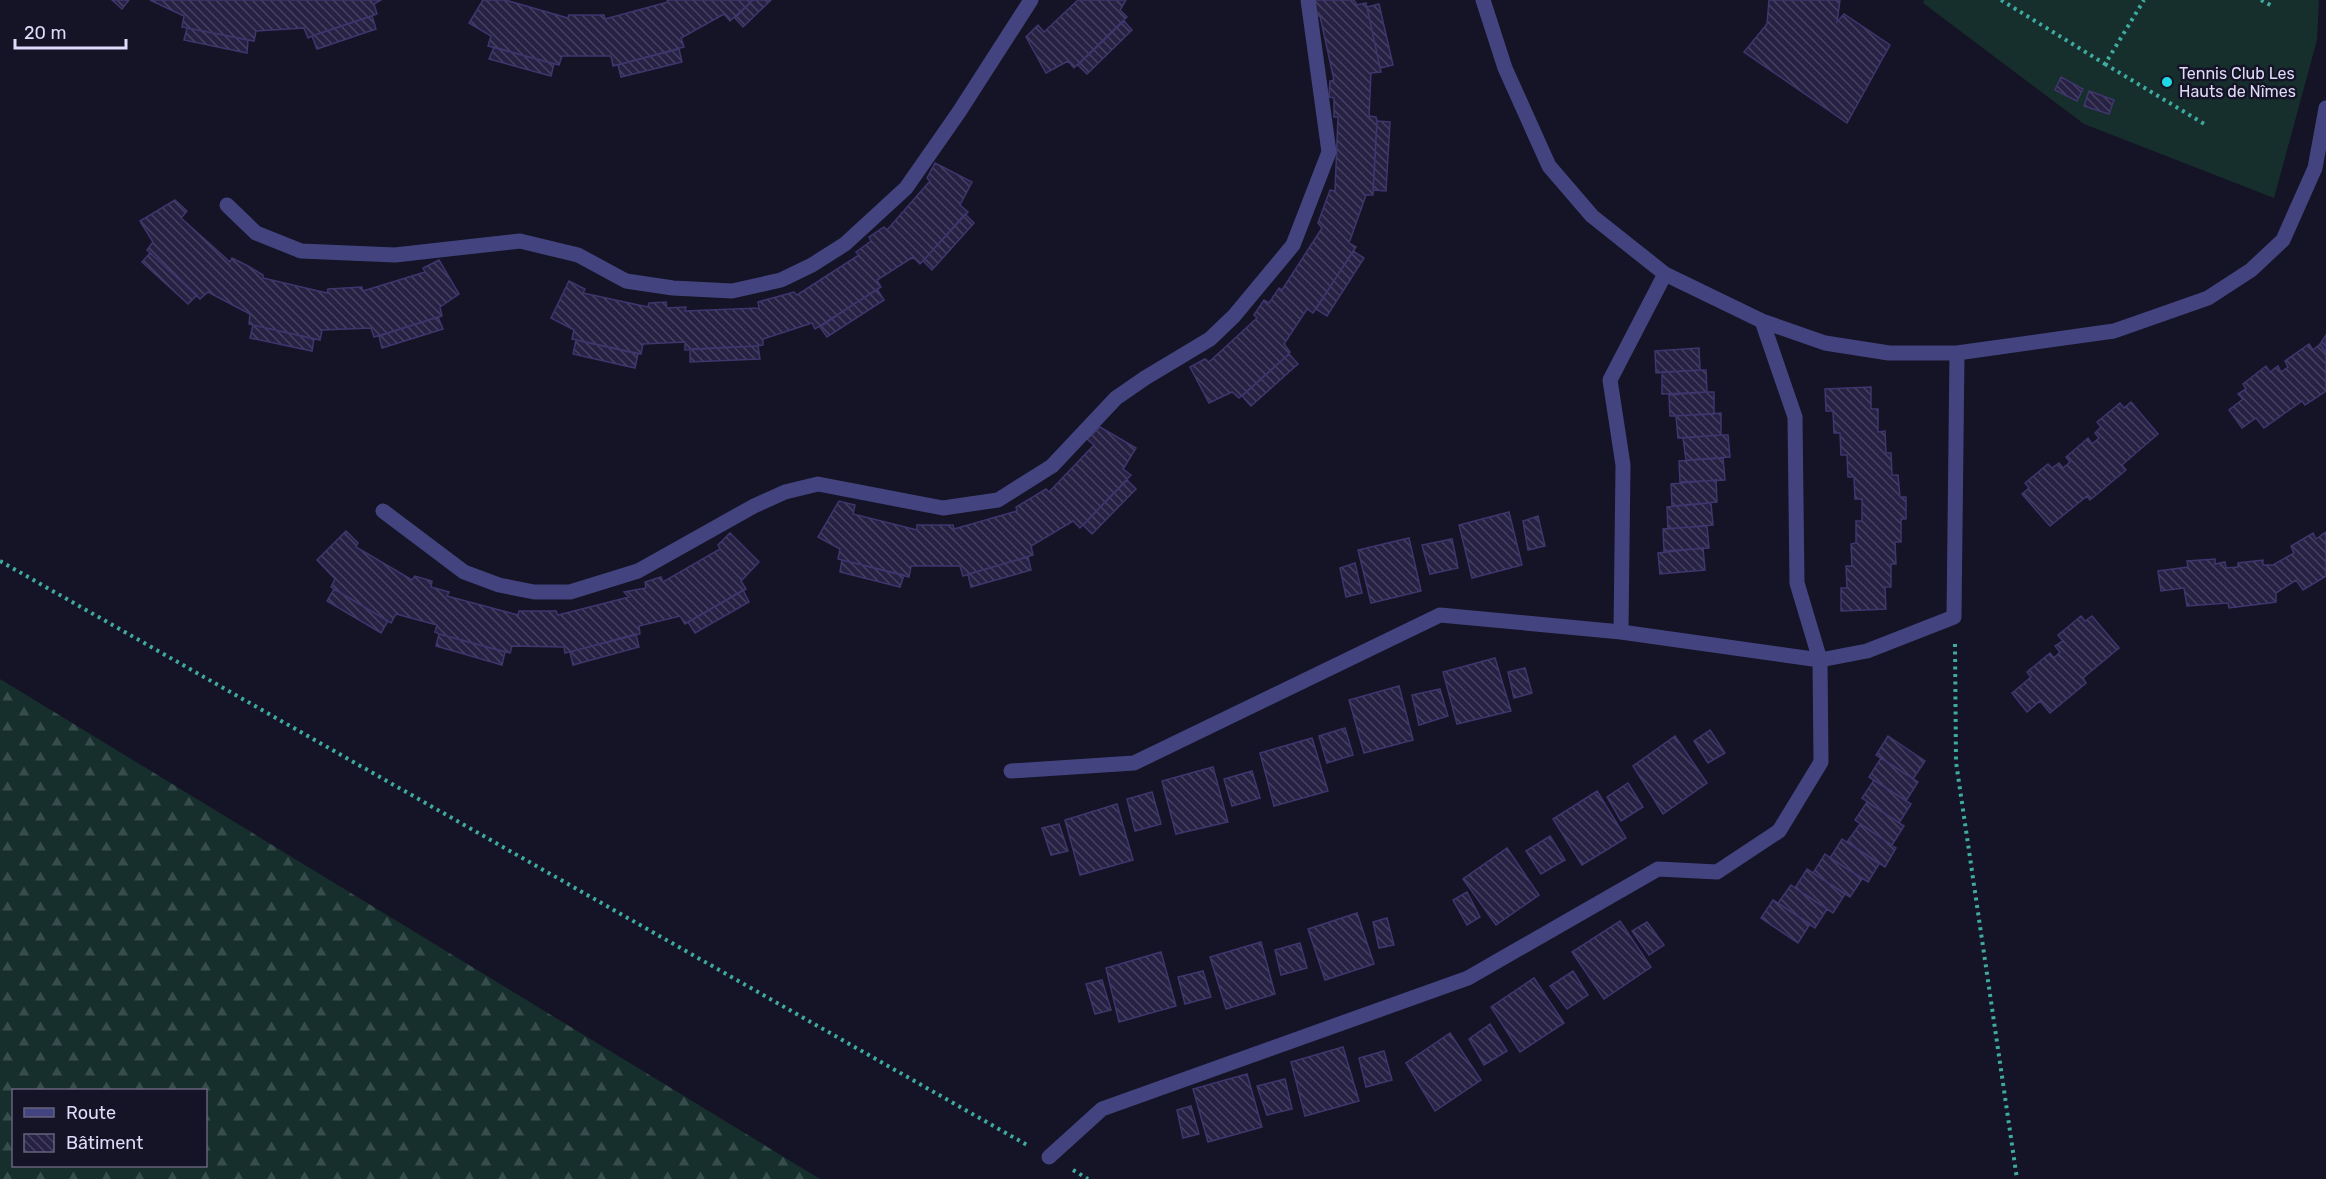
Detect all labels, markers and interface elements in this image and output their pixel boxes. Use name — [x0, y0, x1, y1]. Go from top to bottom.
scale bar — [15, 12, 126, 50]
text: 20 m — [24, 22, 66, 44]
place label: Tennis Club Les Hauts de Nîmes — [2179, 64, 2296, 101]
marker: Tennis Club Les Hauts de Nîmes — [2160, 75, 2174, 89]
legend — [12, 1089, 207, 1167]
text: Route — [66, 1102, 116, 1124]
text: Bâtiment — [66, 1132, 143, 1154]

